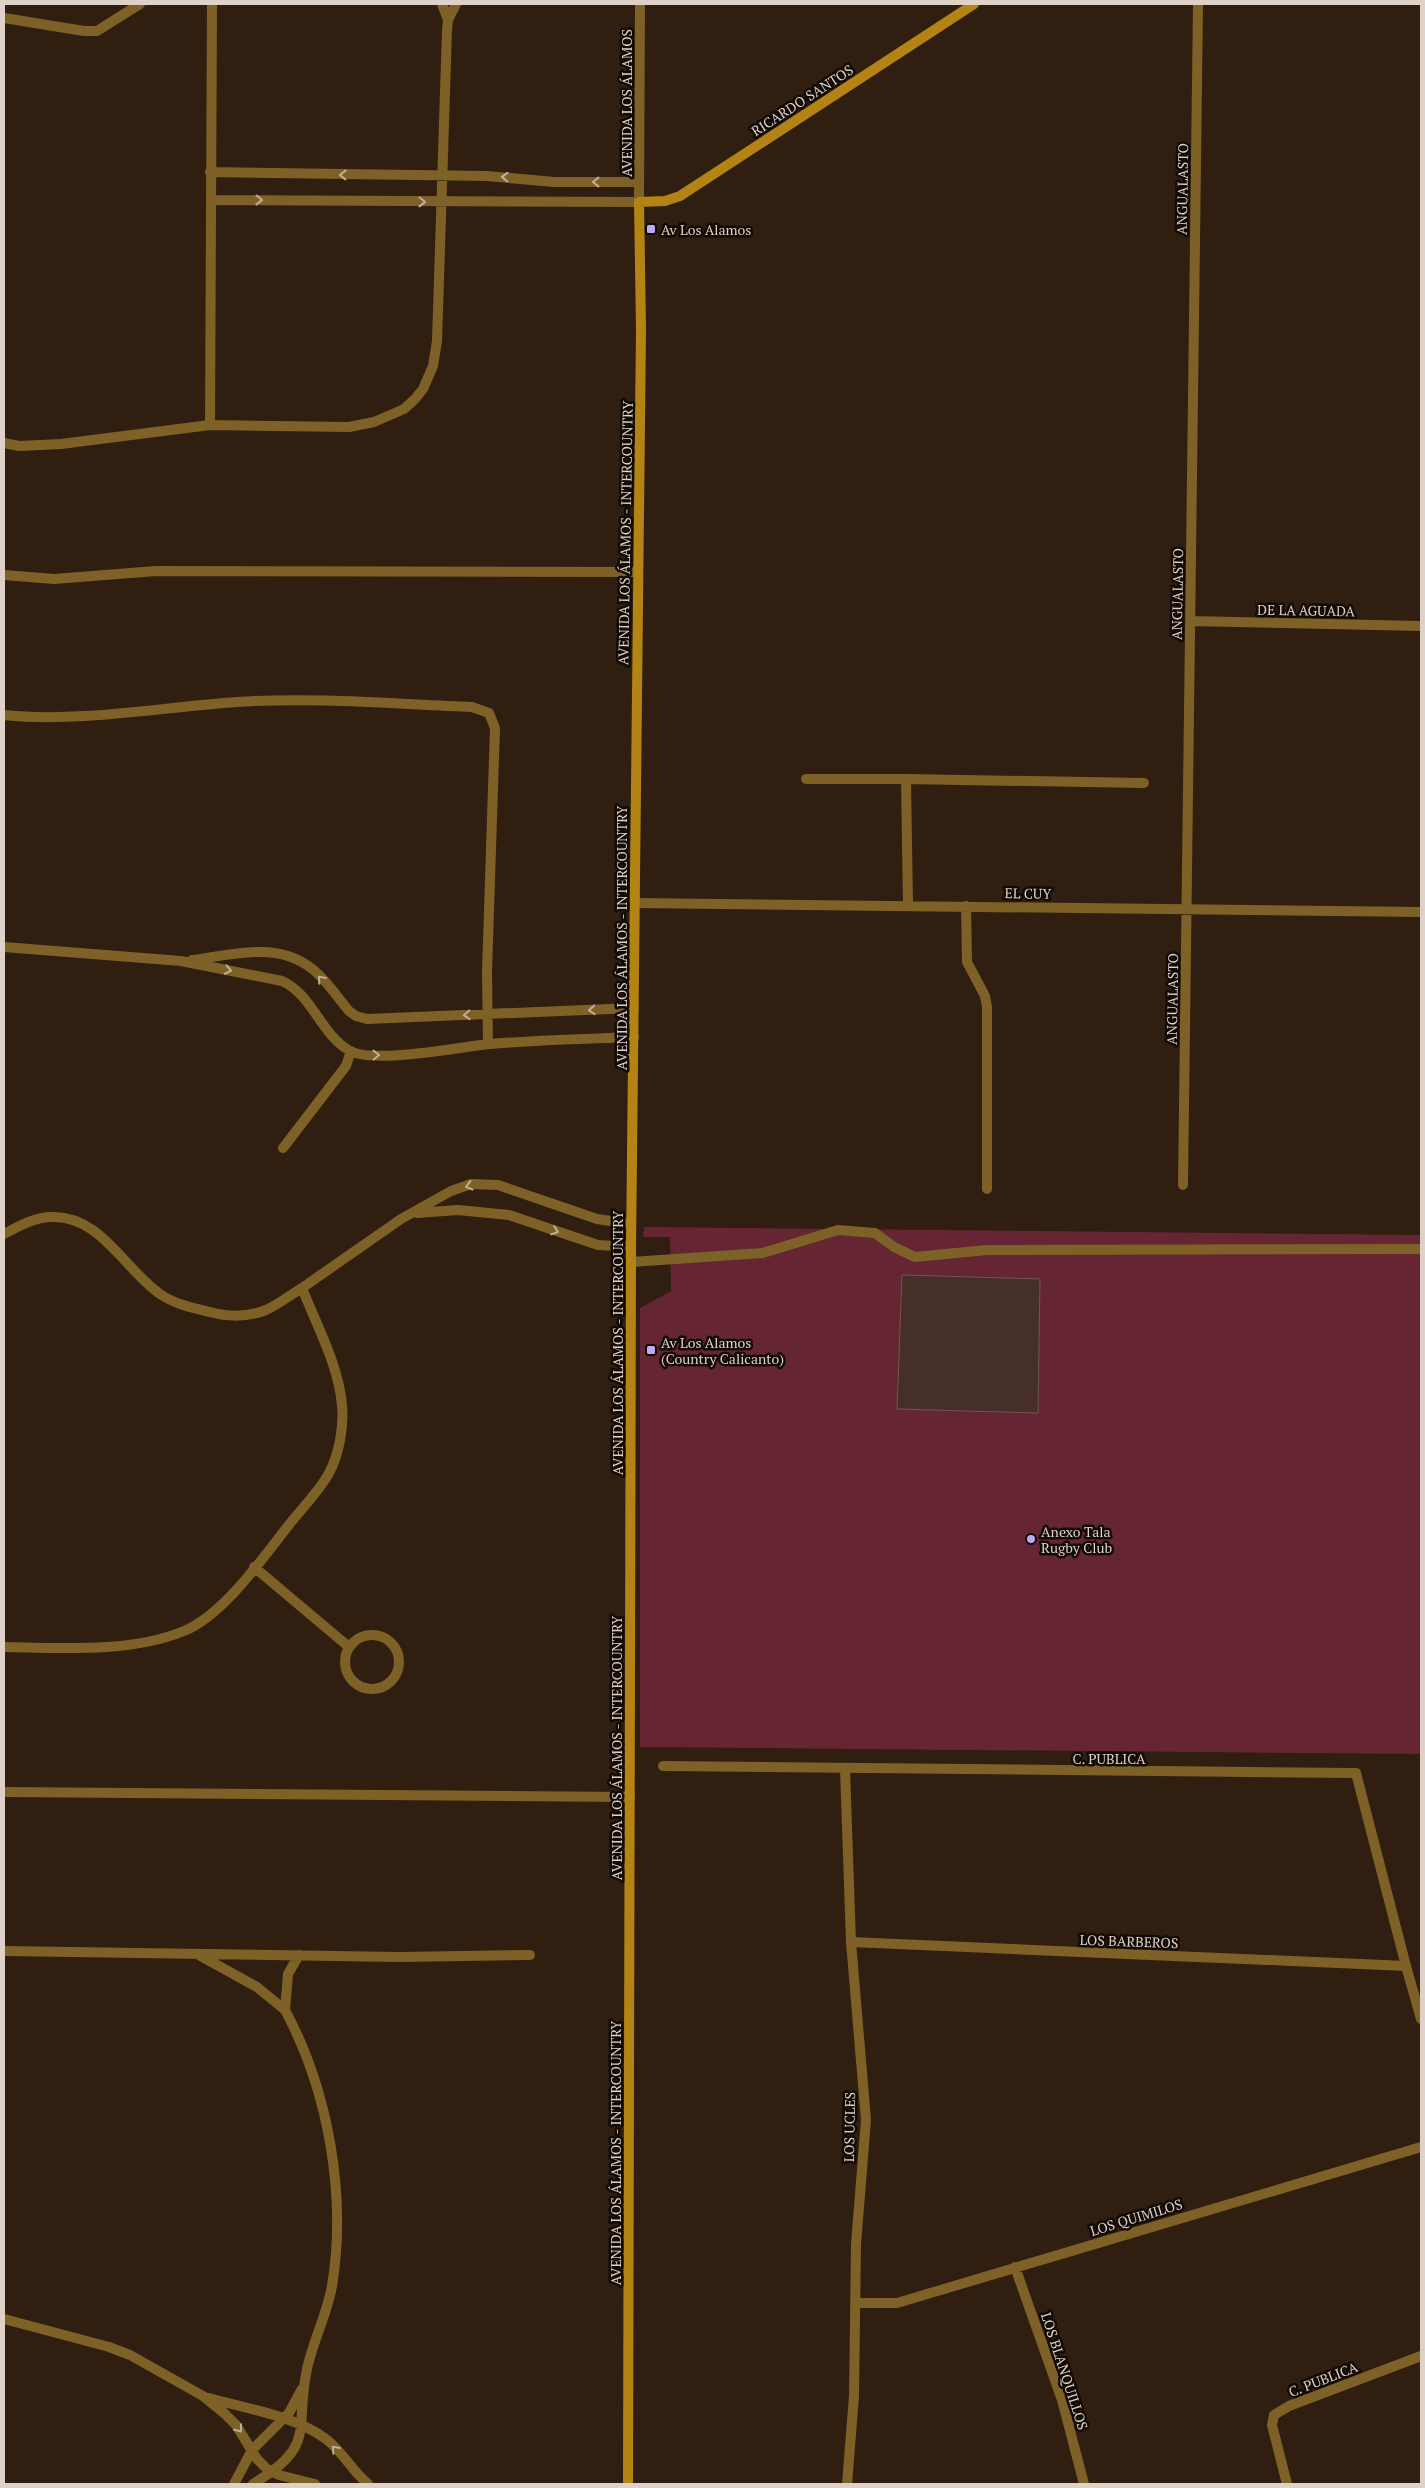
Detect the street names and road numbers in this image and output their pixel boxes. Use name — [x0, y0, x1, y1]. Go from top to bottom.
street label: AVENIDA LOS ÁLAMOS — [617, 29, 636, 177]
street label: RICARDO SANTOS — [747, 60, 857, 140]
street label: ANGUALASTO — [1172, 143, 1192, 235]
street label: AVENIDA LOS ÁLAMOS - INTERCOUNTRY — [613, 400, 637, 665]
street label: ANGUALASTO — [1167, 548, 1187, 640]
street label: DE LA AGUADA — [1257, 600, 1355, 620]
street label: AVENIDA LOS ÁLAMOS - INTERCOUNTRY — [612, 805, 631, 1070]
street label: EL CUY — [1004, 883, 1052, 903]
street label: ANGUALASTO — [1162, 953, 1182, 1045]
street label: AVENIDA LOS ÁLAMOS - INTERCOUNTRY — [608, 1210, 627, 1475]
street label: AVENIDA LOS ÁLAMOS - INTERCOUNTRY — [607, 1615, 626, 1880]
street label: C. PUBLICA — [1073, 1749, 1146, 1768]
street label: LOS BARBEROS — [1079, 1930, 1179, 1952]
street label: AVENIDA LOS ÁLAMOS - INTERCOUNTRY — [606, 2020, 625, 2285]
street label: LOS UCLES — [839, 2092, 859, 2162]
street label: LOS QUIMILOS — [1088, 2194, 1184, 2240]
street label: LOS BLANQUILLOS — [1037, 2310, 1093, 2432]
street label: C. PUBLICA — [1286, 2357, 1361, 2401]

